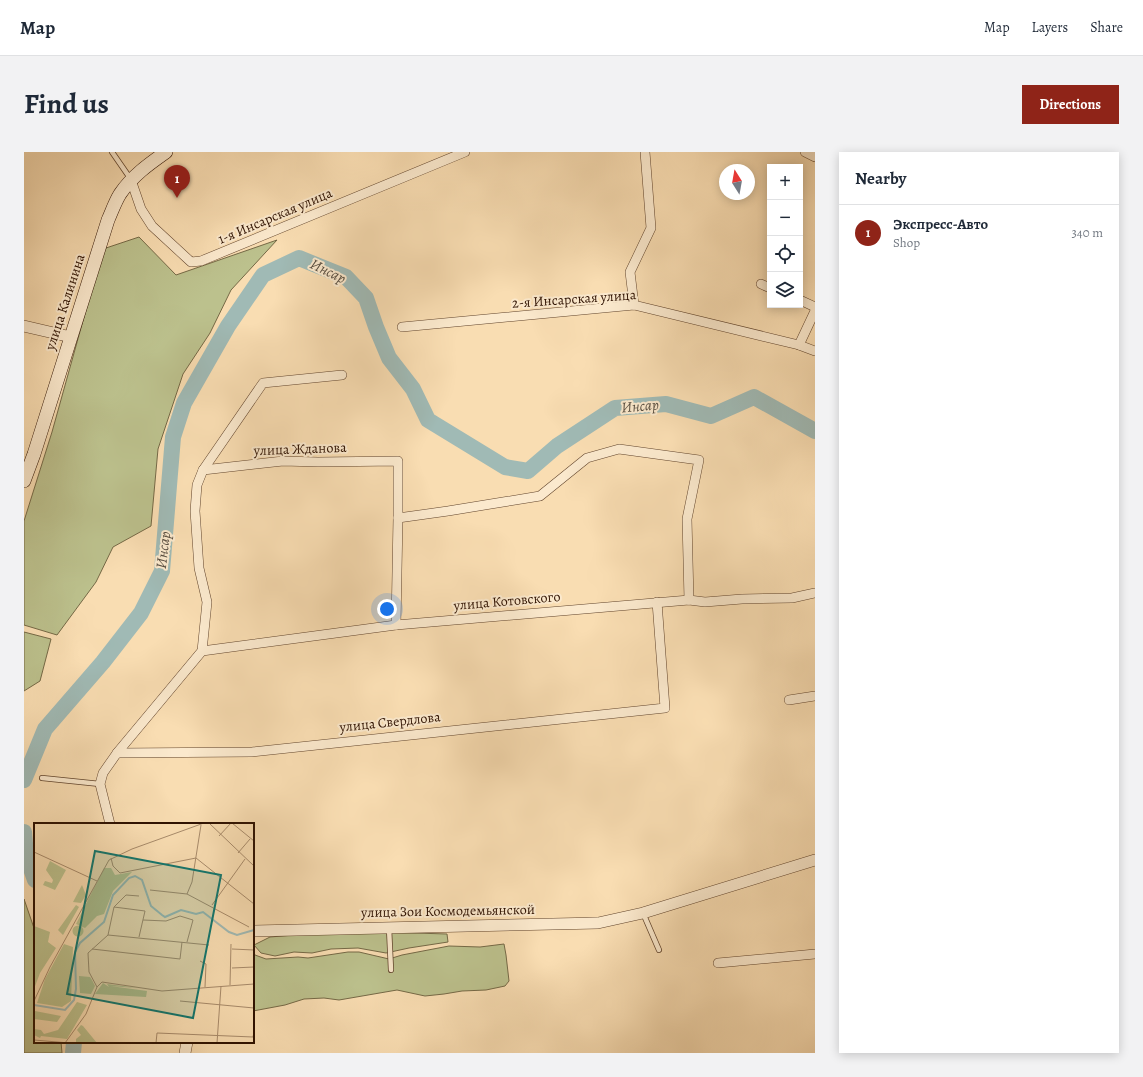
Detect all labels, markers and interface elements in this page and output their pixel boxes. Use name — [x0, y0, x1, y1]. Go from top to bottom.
text: Map — [20, 15, 55, 41]
text: Map — [984, 18, 1010, 37]
text: Layers — [1032, 18, 1068, 37]
text: Share — [1090, 18, 1123, 37]
text: Find us — [24, 85, 109, 123]
button: Directions — [1022, 85, 1119, 124]
north arrow — [719, 164, 755, 200]
map controls — [767, 164, 803, 308]
button: + — [767, 164, 803, 200]
pin: 1 — [164, 165, 190, 198]
text: Nearby — [855, 167, 906, 190]
street label: 1-я Инсарская улица — [215, 183, 336, 249]
button: − — [767, 200, 803, 236]
text: Экспресс-Авто — [893, 214, 988, 234]
text: 1 — [866, 224, 870, 241]
text: 340 m — [1071, 224, 1103, 241]
text: Shop — [893, 234, 920, 251]
button: locate — [767, 236, 803, 272]
street label: улица Калинина — [40, 251, 90, 353]
water label: Инсар — [307, 254, 349, 288]
button: layers — [767, 272, 803, 308]
street label: 2-я Инсарская улица — [511, 285, 637, 313]
water label: Инсар — [620, 394, 660, 418]
street label: улица Жданова — [252, 438, 347, 460]
water label: Инсар — [151, 530, 175, 570]
street label: улица Котовского — [452, 587, 561, 615]
your location — [377, 599, 397, 619]
street label: улица Свердлова — [338, 707, 442, 737]
inset map — [34, 823, 254, 1043]
street label: улица Зои Космодемьянской — [360, 900, 535, 922]

